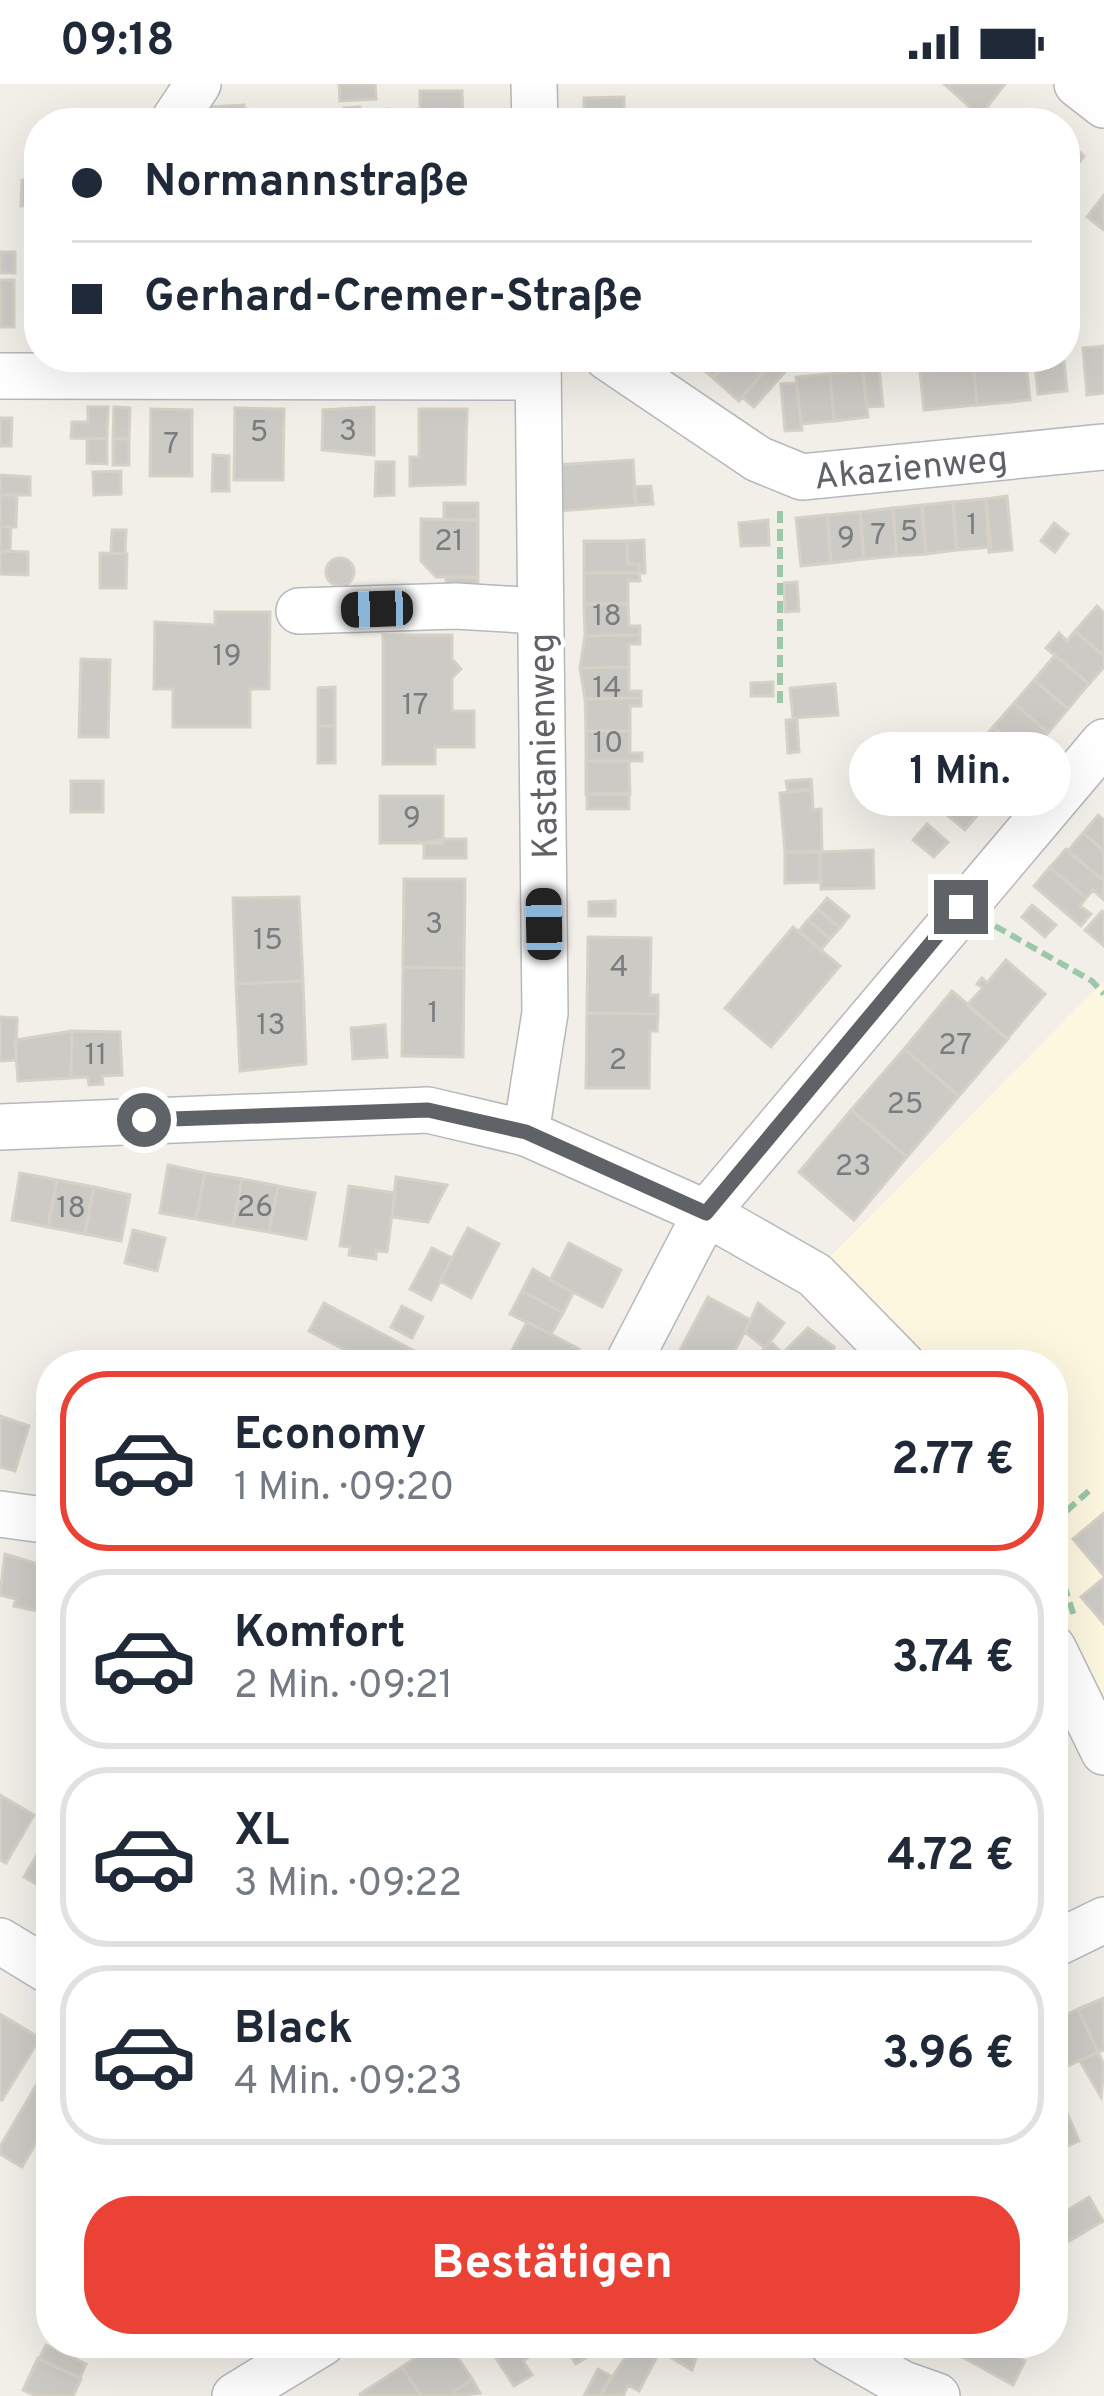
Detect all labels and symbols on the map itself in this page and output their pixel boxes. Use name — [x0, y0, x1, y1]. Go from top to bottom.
house number: 3 — [339, 414, 357, 451]
house number: 5 — [250, 415, 268, 452]
house number: 7 — [163, 427, 179, 464]
street label: Akazienweg — [812, 438, 1010, 503]
house number: 1 — [966, 508, 978, 545]
house number: 5 — [900, 515, 918, 552]
house number: 7 — [870, 518, 886, 555]
house number: 9 — [837, 521, 855, 558]
house number: 21 — [434, 524, 464, 561]
car — [340, 590, 414, 628]
house number: 18 — [592, 599, 622, 636]
street label: Kastanienweg — [521, 633, 571, 859]
house number: 19 — [212, 639, 242, 676]
house number: 14 — [592, 671, 622, 708]
house number: 17 — [402, 688, 428, 725]
house number: 10 — [593, 726, 623, 763]
callout: 1 Min. — [850, 733, 1072, 817]
house number: 9 — [403, 801, 421, 838]
route end — [934, 880, 988, 934]
car — [525, 888, 563, 960]
house number: 3 — [425, 907, 443, 944]
house number: 15 — [253, 923, 283, 960]
house number: 4 — [610, 950, 628, 987]
house number: 1 — [427, 996, 439, 1033]
house number: 13 — [256, 1008, 286, 1045]
house number: 27 — [938, 1028, 972, 1065]
house number: 11 — [85, 1038, 107, 1075]
house number: 2 — [609, 1043, 627, 1080]
house number: 25 — [887, 1087, 924, 1124]
route start — [117, 1093, 171, 1147]
house number: 23 — [835, 1149, 871, 1186]
house number: 26 — [237, 1190, 273, 1227]
house number: 18 — [56, 1191, 86, 1228]

